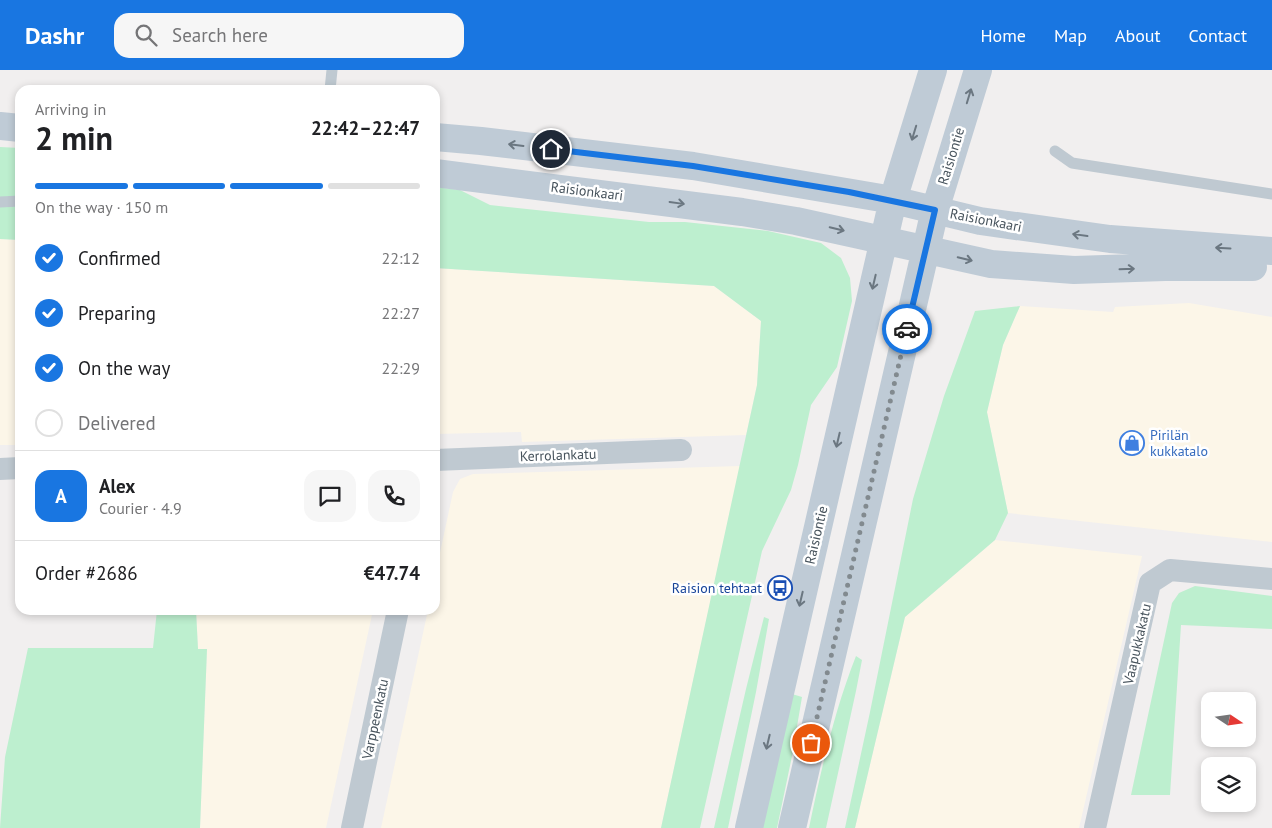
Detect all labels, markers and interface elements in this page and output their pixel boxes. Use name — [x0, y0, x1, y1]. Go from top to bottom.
search box — [114, 13, 464, 58]
text: Dashr — [25, 20, 84, 51]
icon: search — [132, 21, 160, 49]
text: Search here — [172, 23, 268, 47]
text: Home — [980, 24, 1026, 47]
text: Map — [1054, 24, 1087, 47]
text: About — [1115, 24, 1161, 47]
text: Contact — [1189, 24, 1247, 47]
one-way arrow — [965, 89, 975, 105]
text: Arriving in — [35, 99, 106, 119]
text: 22:42–22:47 — [311, 116, 420, 140]
text: 2 min — [35, 117, 113, 159]
one-way arrow — [908, 125, 918, 141]
street label: Raisiontie — [934, 125, 968, 187]
pin — [530, 128, 572, 170]
icon: home — [537, 135, 565, 163]
one-way arrow — [508, 140, 524, 150]
street label: Raisionkaari — [550, 178, 624, 204]
text: On the way · 150 m — [35, 197, 168, 217]
one-way arrow — [669, 198, 685, 208]
street label: Raisionkaari — [949, 204, 1023, 236]
one-way arrow — [829, 225, 845, 234]
one-way arrow — [1073, 230, 1089, 240]
one-way arrow — [1216, 243, 1232, 253]
icon: check — [35, 244, 63, 272]
text: Confirmed — [78, 246, 161, 270]
text: 22:12 — [382, 248, 420, 268]
one-way arrow — [957, 255, 973, 264]
one-way arrow — [1119, 264, 1135, 273]
one-way arrow — [869, 273, 878, 289]
icon: check — [35, 299, 63, 327]
text: Preparing — [78, 301, 156, 325]
text: 22:27 — [382, 303, 420, 323]
courier — [882, 304, 932, 354]
icon: car — [893, 315, 921, 343]
icon: check — [35, 354, 63, 382]
text: On the way — [78, 356, 170, 380]
text: 22:29 — [382, 358, 420, 378]
text: Delivered — [78, 411, 156, 435]
place label: Pirilän kukkatalo — [1150, 426, 1208, 460]
shop icon: Pirilän kukkatalo — [1119, 430, 1145, 456]
one-way arrow — [833, 432, 842, 448]
street label: Kerrolankatu — [519, 445, 597, 465]
button: chat — [304, 470, 356, 522]
button: phone — [368, 470, 420, 522]
text: Alex — [99, 474, 135, 498]
text: A — [55, 484, 67, 508]
text: Courier · 4.9 — [99, 498, 182, 518]
street label: Raisiontie — [801, 504, 831, 566]
text: Order #2686 — [35, 561, 138, 585]
text: €47.74 — [364, 561, 420, 585]
bus stop icon: Raision tehtaat — [767, 575, 793, 601]
place label: Raision tehtaat — [672, 579, 762, 597]
one-way arrow — [796, 590, 805, 606]
street label: Vaapukkakatu — [1119, 602, 1155, 687]
street label: Varppeenkatu — [357, 677, 392, 762]
north arrow — [1201, 692, 1256, 748]
map controls — [1201, 692, 1256, 812]
pin — [790, 722, 832, 764]
icon: bag — [797, 729, 825, 757]
one-way arrow — [763, 734, 772, 750]
button: layers — [1201, 757, 1256, 812]

